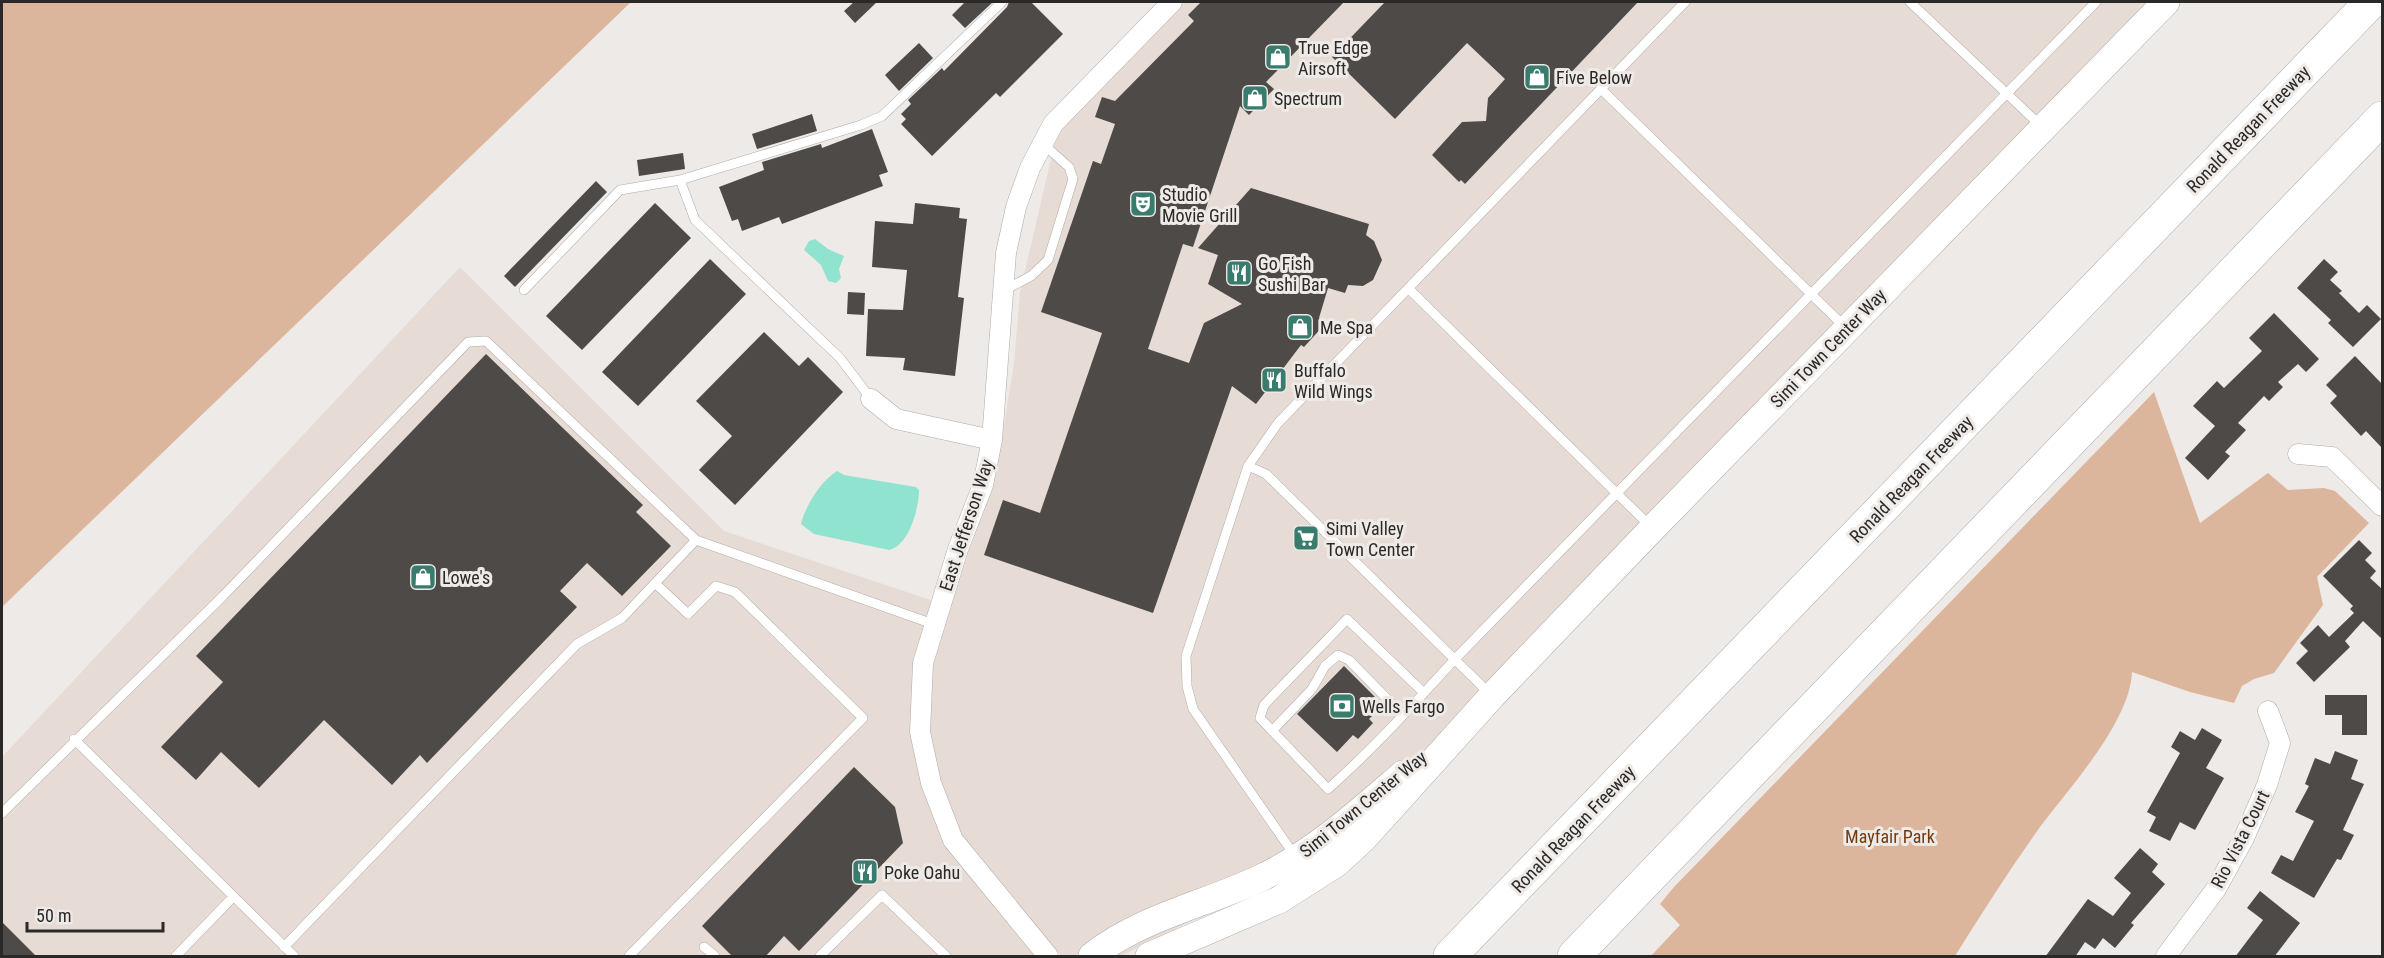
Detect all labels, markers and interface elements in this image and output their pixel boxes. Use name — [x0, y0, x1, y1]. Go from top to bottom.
place label: True Edge Airsoft — [1298, 37, 1369, 79]
shop icon: True Edge Airsoft — [1263, 42, 1293, 72]
street label: Ronald Reagan Freeway — [2182, 61, 2314, 197]
shop icon: Five Below — [1522, 62, 1552, 92]
place label: Five Below — [1556, 67, 1632, 88]
shop icon: Spectrum — [1240, 83, 1270, 113]
place label: Spectrum — [1274, 88, 1342, 109]
place label: Studio Movie Grill — [1162, 184, 1237, 226]
theatre icon: Studio Movie Grill — [1128, 189, 1158, 219]
place label: Go Fish Sushi Bar — [1258, 253, 1326, 295]
restaurant icon: Go Fish Sushi Bar — [1224, 258, 1254, 288]
street label: Simi Town Center Way — [1766, 284, 1890, 412]
shop icon: Me Spa — [1285, 312, 1315, 342]
place label: Me Spa — [1320, 317, 1373, 338]
place label: Buffalo Wild Wings — [1294, 360, 1373, 402]
restaurant icon: Buffalo Wild Wings — [1259, 365, 1289, 395]
street label: Ronald Reagan Freeway — [1845, 411, 1977, 547]
street label: East Jefferson Way — [935, 456, 997, 593]
place label: Simi Valley Town Center — [1326, 518, 1415, 560]
supermarket icon: Simi Valley Town Center — [1291, 523, 1321, 553]
shop icon: Lowe's — [408, 562, 438, 592]
place label: Lowe's — [442, 567, 490, 588]
bank icon: Wells Fargo — [1327, 691, 1357, 721]
place label: Wells Fargo — [1362, 696, 1445, 717]
street label: Simi Town Center Way — [1295, 746, 1431, 862]
street label: Ronald Reagan Freeway — [1507, 761, 1639, 897]
street label: Rio Vista Court — [2206, 787, 2274, 891]
park label: Mayfair Park — [1845, 826, 1935, 847]
restaurant icon: Poke Oahu — [850, 857, 880, 887]
place label: Poke Oahu — [884, 862, 960, 883]
scale bar — [27, 895, 164, 933]
text: 50 m — [36, 905, 71, 926]

